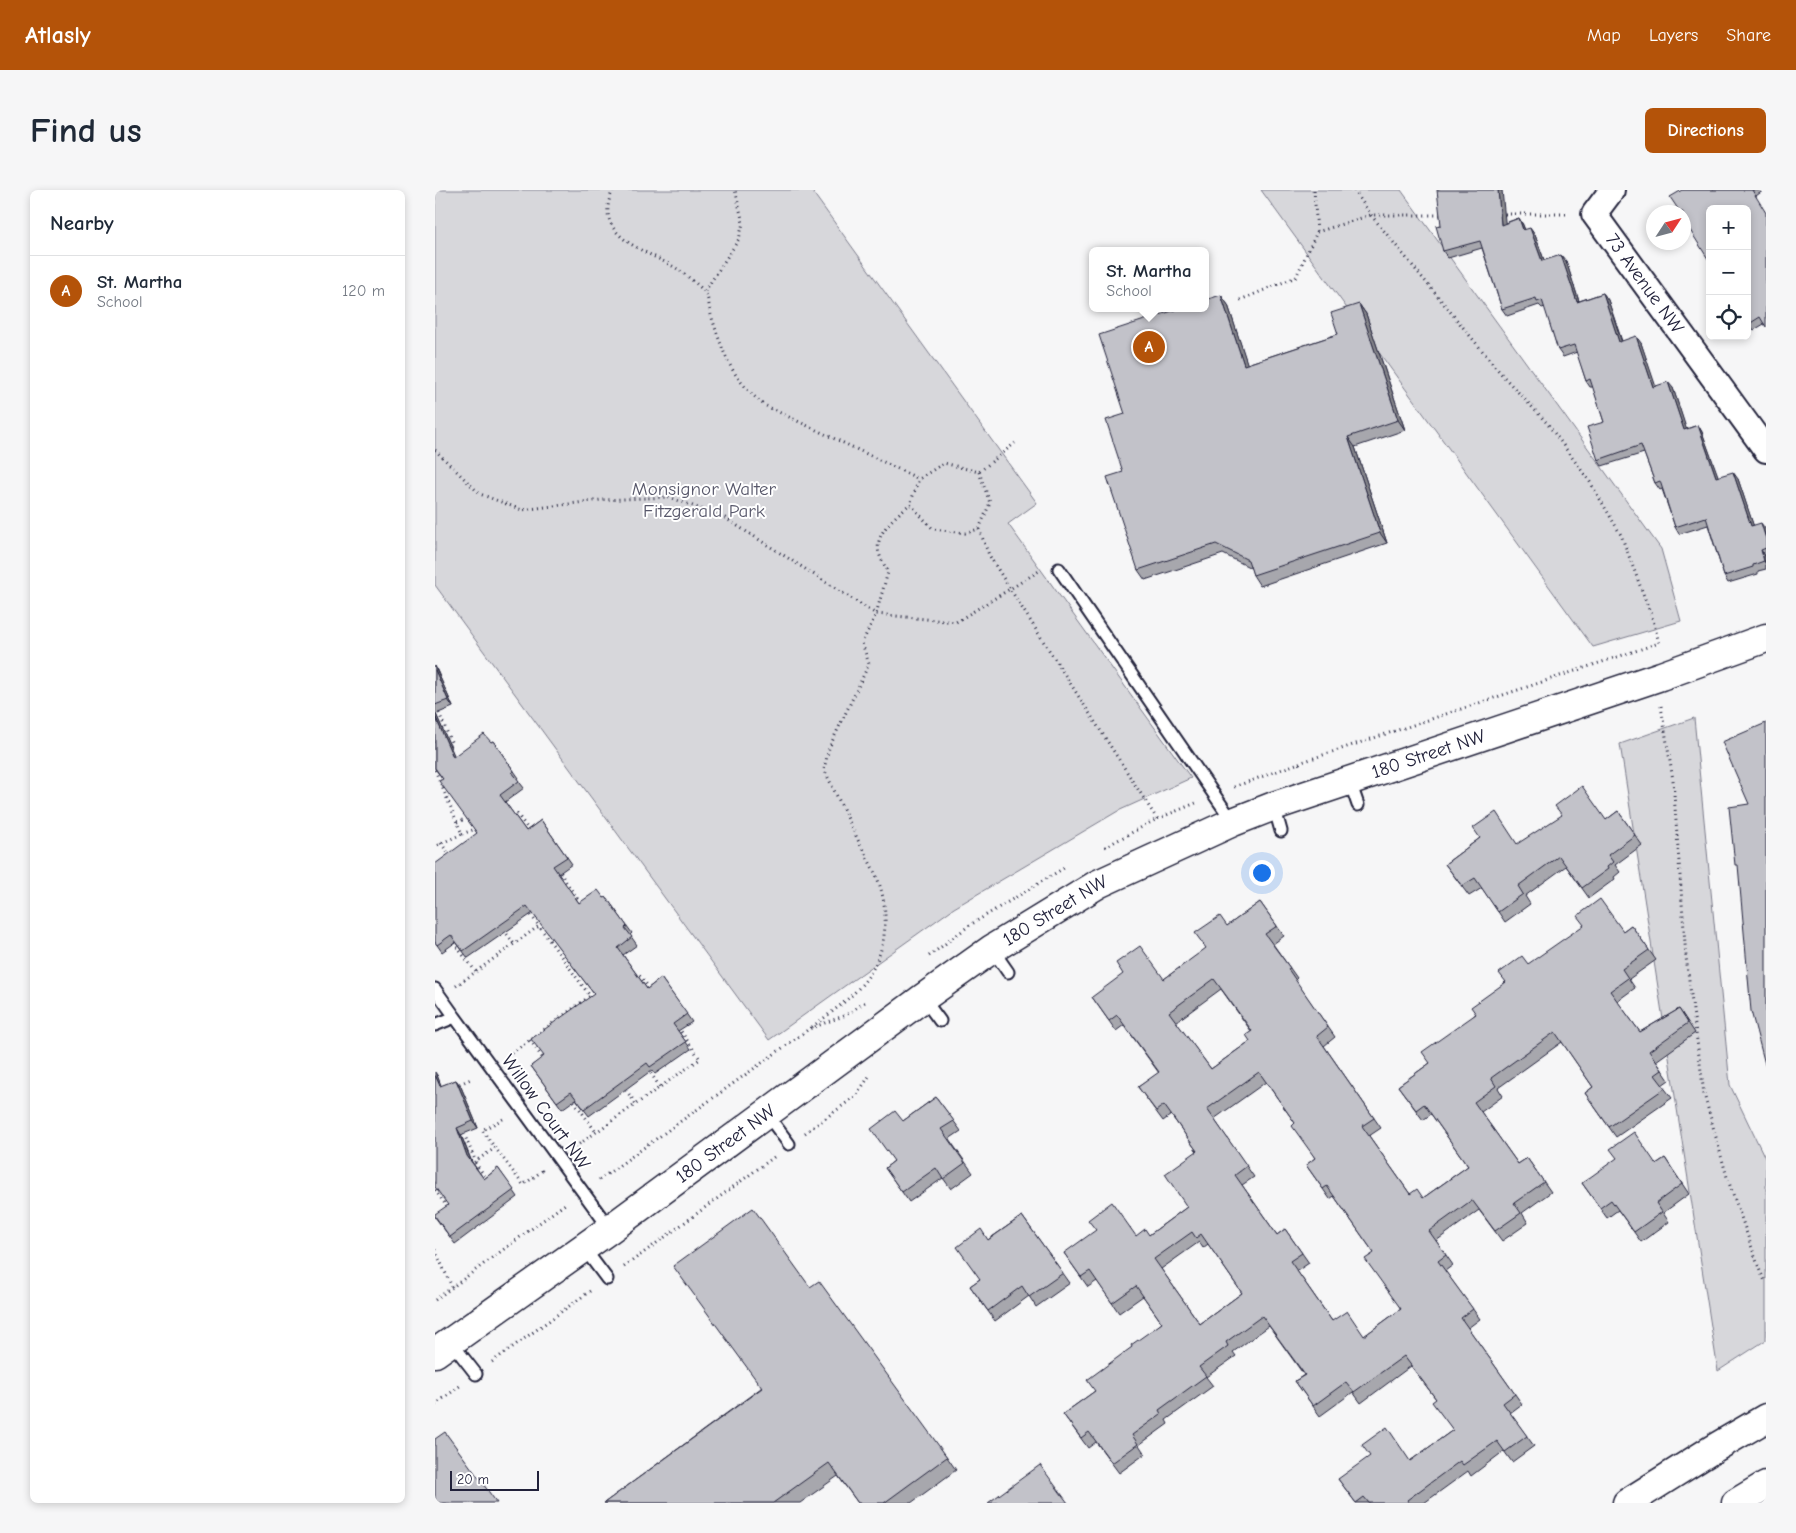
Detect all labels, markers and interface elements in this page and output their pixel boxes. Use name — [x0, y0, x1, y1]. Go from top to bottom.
text: Atlasly — [25, 21, 91, 49]
text: Map — [1587, 25, 1621, 46]
text: Layers — [1649, 25, 1698, 46]
text: Share — [1726, 25, 1771, 46]
button: Directions — [1645, 108, 1766, 153]
text: Find us — [30, 110, 142, 151]
north arrow — [1646, 205, 1691, 250]
map controls — [1706, 205, 1751, 340]
button: + — [1706, 205, 1751, 250]
text: Nearby — [50, 211, 114, 235]
street label: 73 Avenue NW — [1601, 229, 1689, 338]
popup — [1089, 247, 1209, 312]
button: − — [1706, 250, 1751, 295]
text: St. Martha — [1106, 260, 1192, 282]
text: St. Martha — [97, 271, 182, 293]
text: A — [62, 282, 70, 300]
text: 120 m — [342, 282, 385, 300]
text: School — [1106, 282, 1152, 300]
text: School — [97, 293, 143, 311]
button: locate — [1706, 295, 1751, 340]
pin: A — [1133, 328, 1165, 366]
park label: Monsignor Walter Fitzgerald Park — [632, 478, 777, 522]
street label: 180 Street NW — [1369, 725, 1489, 783]
your location — [1249, 860, 1275, 886]
street label: 180 Street NW — [999, 870, 1111, 951]
street label: Willow Court NW — [497, 1050, 595, 1174]
street label: 180 Street NW — [671, 1100, 780, 1188]
scale bar — [450, 1468, 539, 1491]
text: 20 m — [457, 1471, 489, 1488]

